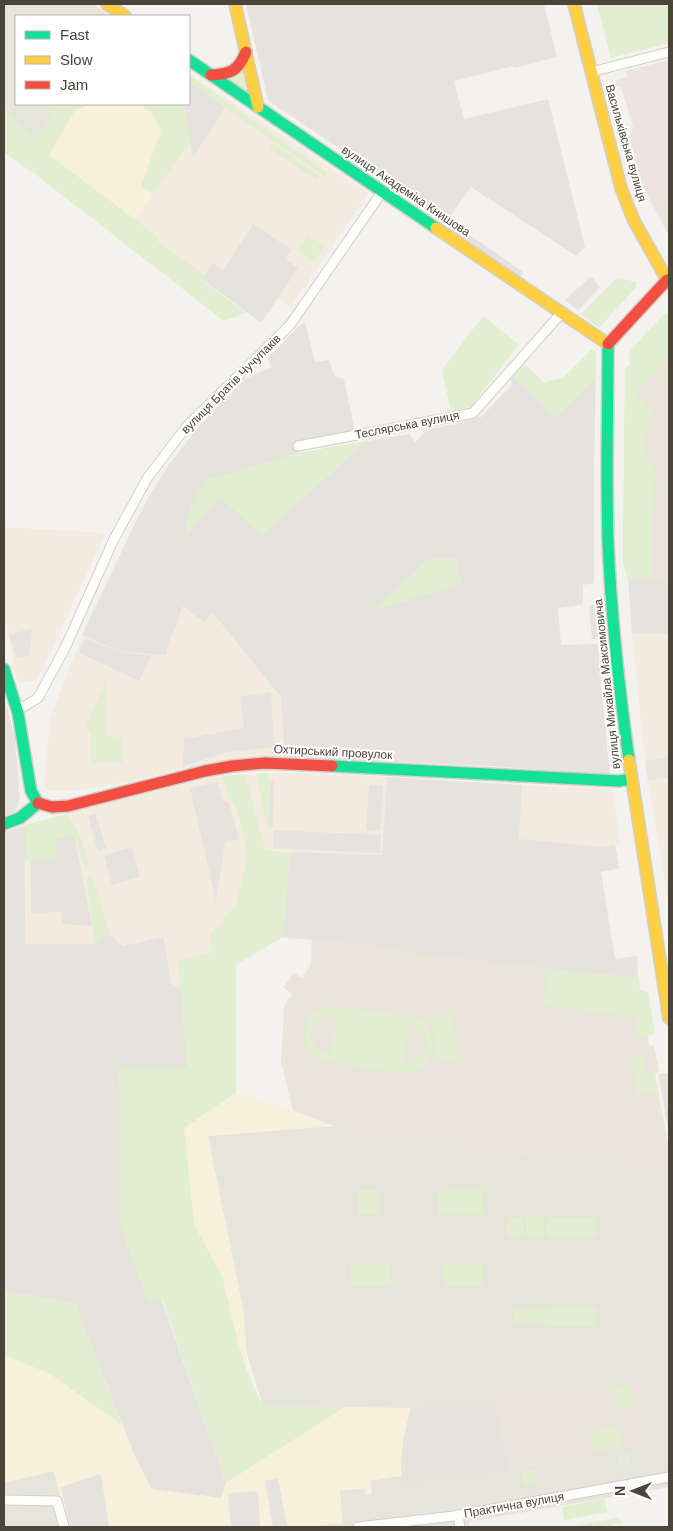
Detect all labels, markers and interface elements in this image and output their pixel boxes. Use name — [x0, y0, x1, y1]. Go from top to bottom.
legend — [15, 15, 190, 105]
text: Fast — [60, 26, 90, 43]
text: Slow — [60, 51, 93, 68]
text: Jam — [60, 76, 88, 93]
street label: Васильківська вулиця — [603, 83, 649, 203]
street label: вулиця Академіка Книшова — [339, 143, 473, 240]
street label: вулиця Братів Чучупаків — [178, 331, 284, 437]
street label: Теслярська вулиця — [354, 408, 460, 442]
street label: вулиця Михайла Максимовича — [591, 598, 623, 770]
street label: Охтирський провулок — [273, 742, 393, 762]
north arrow — [608, 1466, 658, 1516]
text: N — [612, 1486, 628, 1496]
street label: Практична вулиця — [463, 1489, 565, 1521]

